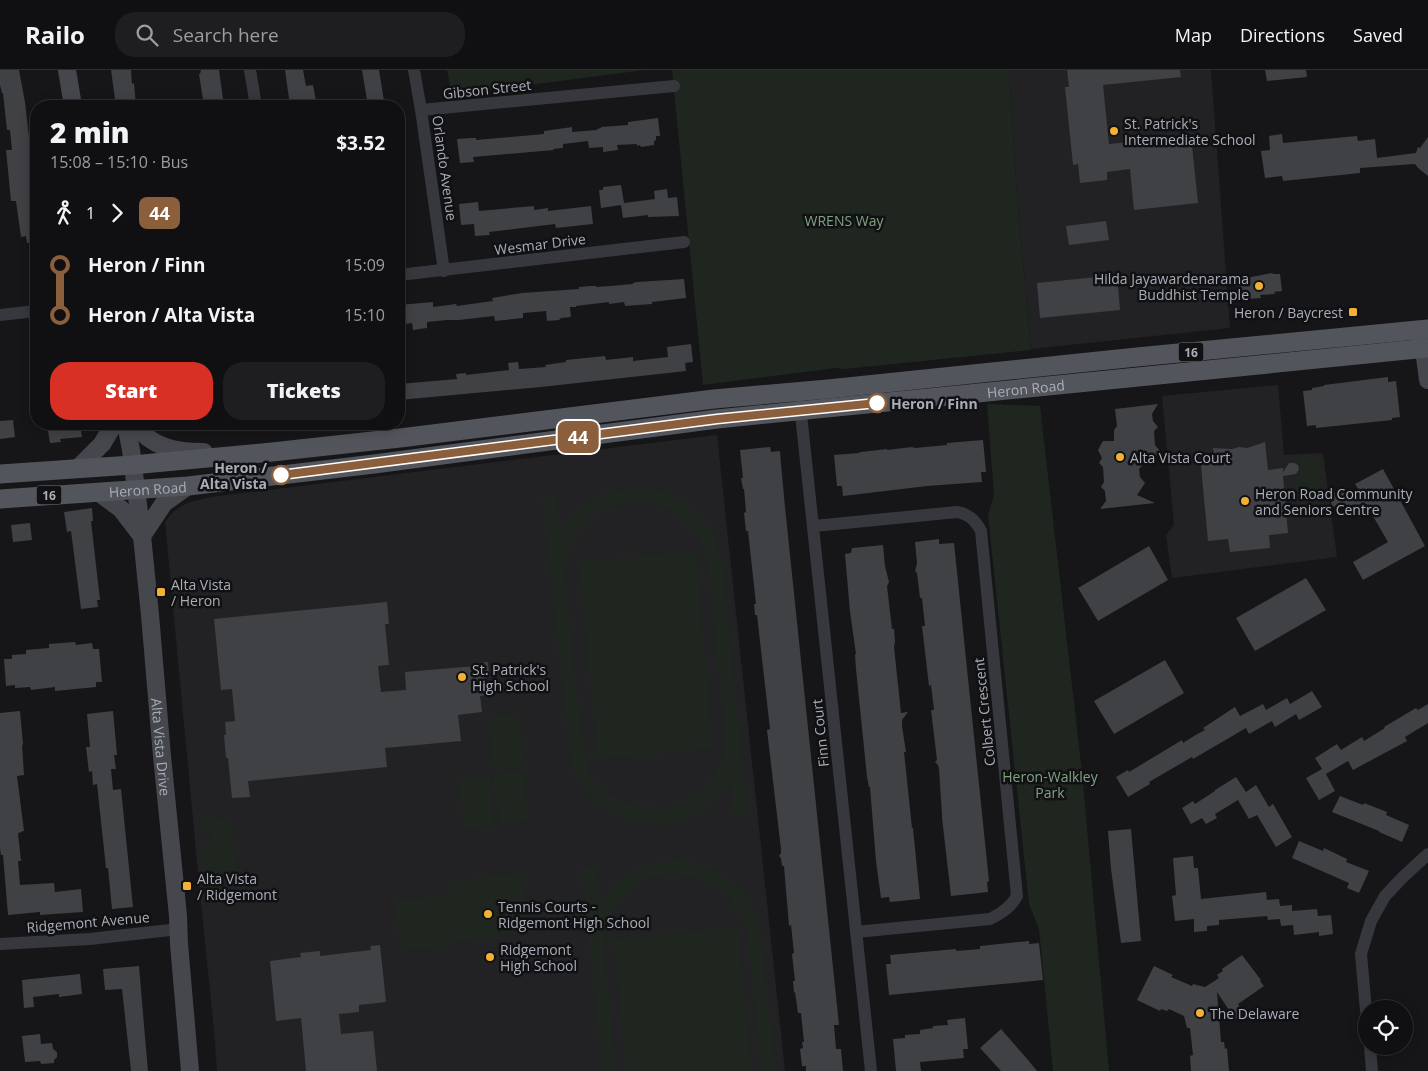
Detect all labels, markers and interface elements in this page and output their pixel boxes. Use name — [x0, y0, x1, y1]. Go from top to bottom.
search box — [115, 12, 465, 57]
text: Railo — [25, 18, 85, 51]
icon: search — [133, 21, 161, 49]
text: Search here — [173, 22, 279, 48]
text: Map — [1175, 23, 1212, 47]
text: Directions — [1240, 23, 1325, 47]
text: Saved — [1353, 23, 1403, 47]
street label: Gibson Street — [442, 75, 532, 103]
text: 2 min — [50, 113, 130, 151]
street label: Orlando Avenue — [428, 114, 462, 222]
place label: St. Patrick's Intermediate School — [1124, 114, 1256, 149]
marker: St. Patrick's Intermediate School — [1108, 125, 1120, 137]
text: $3.52 — [336, 130, 385, 156]
text: 15:08 – 15:10 · Bus — [50, 151, 188, 173]
icon: walk — [50, 199, 78, 227]
icon: forward — [103, 199, 131, 227]
text: 44 — [149, 201, 170, 225]
text: 1 — [86, 202, 95, 224]
park label: WRENS Way — [805, 211, 884, 230]
street label: Wesmar Drive — [493, 229, 587, 259]
text: Heron / Finn — [88, 252, 206, 278]
text: 15:09 — [344, 254, 385, 276]
place label: Hilda Jayawardenarama Buddhist Temple — [1094, 269, 1249, 304]
marker: Hilda Jayawardenarama Buddhist Temple — [1253, 280, 1265, 292]
text: Heron / Alta Vista — [88, 302, 255, 328]
place label: Heron / Baycrest — [1234, 303, 1343, 322]
text: 15:10 — [344, 304, 385, 326]
marker: Heron / Baycrest — [1347, 306, 1359, 318]
road number: 16 — [1178, 342, 1204, 362]
button: Start — [50, 362, 213, 420]
button: Tickets — [223, 362, 385, 420]
street label: Heron Road — [986, 375, 1066, 401]
marker: Heron / Finn — [867, 393, 887, 413]
place label: Heron / Finn — [891, 394, 978, 413]
line badge: 44 — [556, 421, 600, 453]
text: 44 — [568, 425, 588, 449]
place label: Alta Vista Court — [1130, 448, 1230, 467]
marker: Alta Vista Court — [1114, 451, 1126, 463]
place label: Heron / Alta Vista — [200, 458, 267, 493]
marker: Heron / Alta Vista — [271, 465, 291, 485]
street label: Heron Road — [108, 477, 187, 501]
place label: Heron Road Community and Seniors Centre — [1255, 484, 1413, 519]
road number: 16 — [36, 486, 62, 504]
marker: Heron Road Community and Seniors Centre — [1239, 495, 1251, 507]
place label: Alta Vista / Heron — [171, 575, 231, 610]
marker: Alta Vista / Heron — [155, 586, 167, 598]
street label: Colbert Crescent — [969, 657, 999, 767]
place label: St. Patrick's High School — [472, 660, 549, 695]
marker: St. Patrick's High School — [456, 671, 468, 683]
street label: Alta Vista Drive — [148, 697, 175, 797]
street label: Finn Court — [807, 698, 833, 768]
park label: Heron-Walkley Park — [1002, 767, 1099, 802]
place label: Alta Vista / Ridgemont — [197, 869, 277, 904]
marker: Alta Vista / Ridgemont — [181, 880, 193, 892]
place label: Tennis Courts - Ridgemont High School — [498, 897, 650, 932]
street label: Ridgemont Avenue — [26, 907, 150, 937]
marker: Tennis Courts - Ridgemont High School — [482, 908, 494, 920]
place label: Ridgemont High School — [500, 940, 577, 975]
marker: Ridgemont High School — [484, 951, 496, 963]
map controls — [1358, 1000, 1413, 1055]
button: locate — [1358, 1000, 1413, 1055]
place label: The Delaware — [1210, 1004, 1299, 1023]
marker: The Delaware — [1194, 1007, 1206, 1019]

